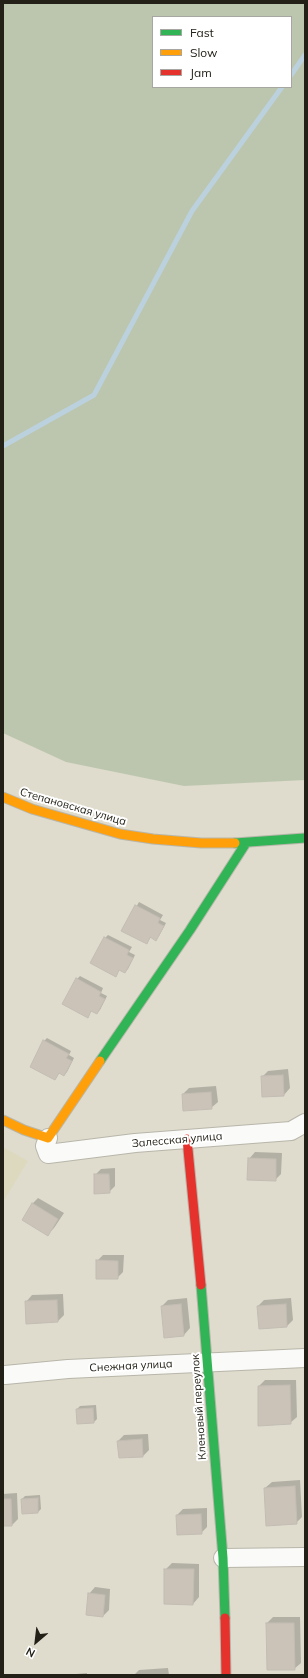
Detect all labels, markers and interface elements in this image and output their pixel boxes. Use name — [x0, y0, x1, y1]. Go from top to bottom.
legend — [152, 16, 292, 88]
text: Fast — [190, 25, 214, 40]
text: Slow — [190, 45, 218, 60]
text: Jam — [190, 65, 212, 80]
street label: Степановская улица — [18, 785, 128, 829]
street label: Залесская улица — [131, 1129, 223, 1151]
street label: Кленовый переулок — [189, 1354, 209, 1460]
street label: Снежная улица — [89, 1357, 173, 1375]
north arrow — [16, 1622, 56, 1662]
text: N — [23, 1644, 37, 1661]

